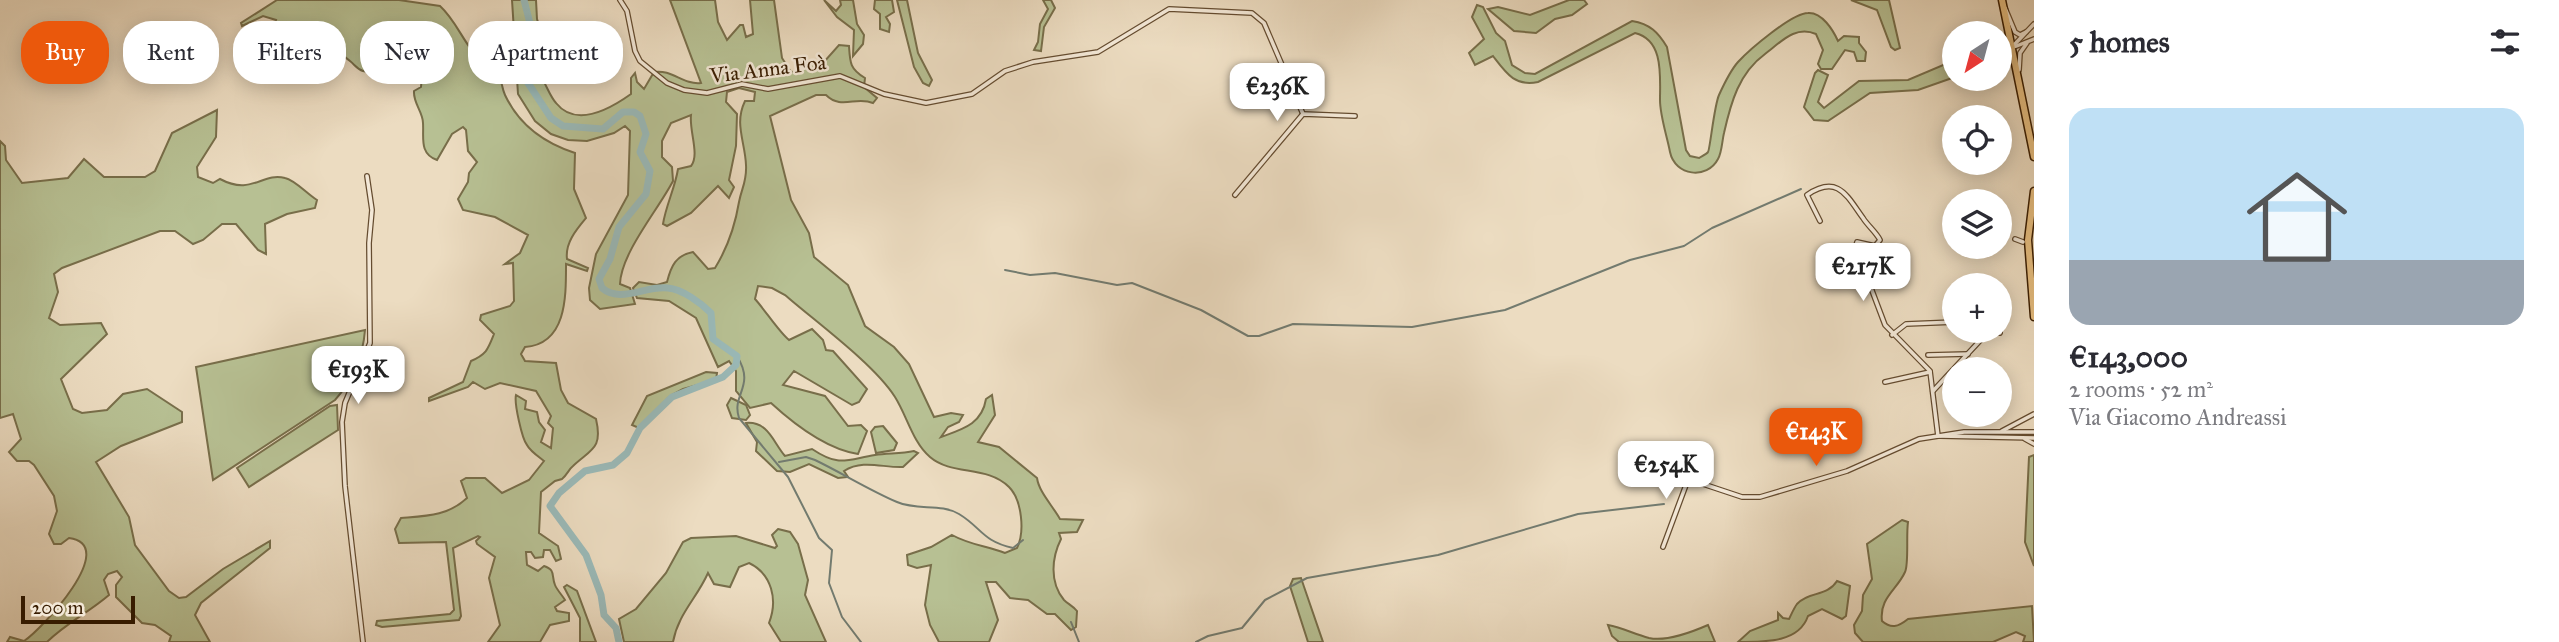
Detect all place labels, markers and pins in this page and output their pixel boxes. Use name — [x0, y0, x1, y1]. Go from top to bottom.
pin: €236K — [1228, 64, 1326, 123]
pin: €217K — [1814, 244, 1912, 303]
pin: €193K — [309, 346, 407, 406]
pin: €143K — [1767, 408, 1865, 468]
pin: €254K — [1617, 442, 1715, 501]

